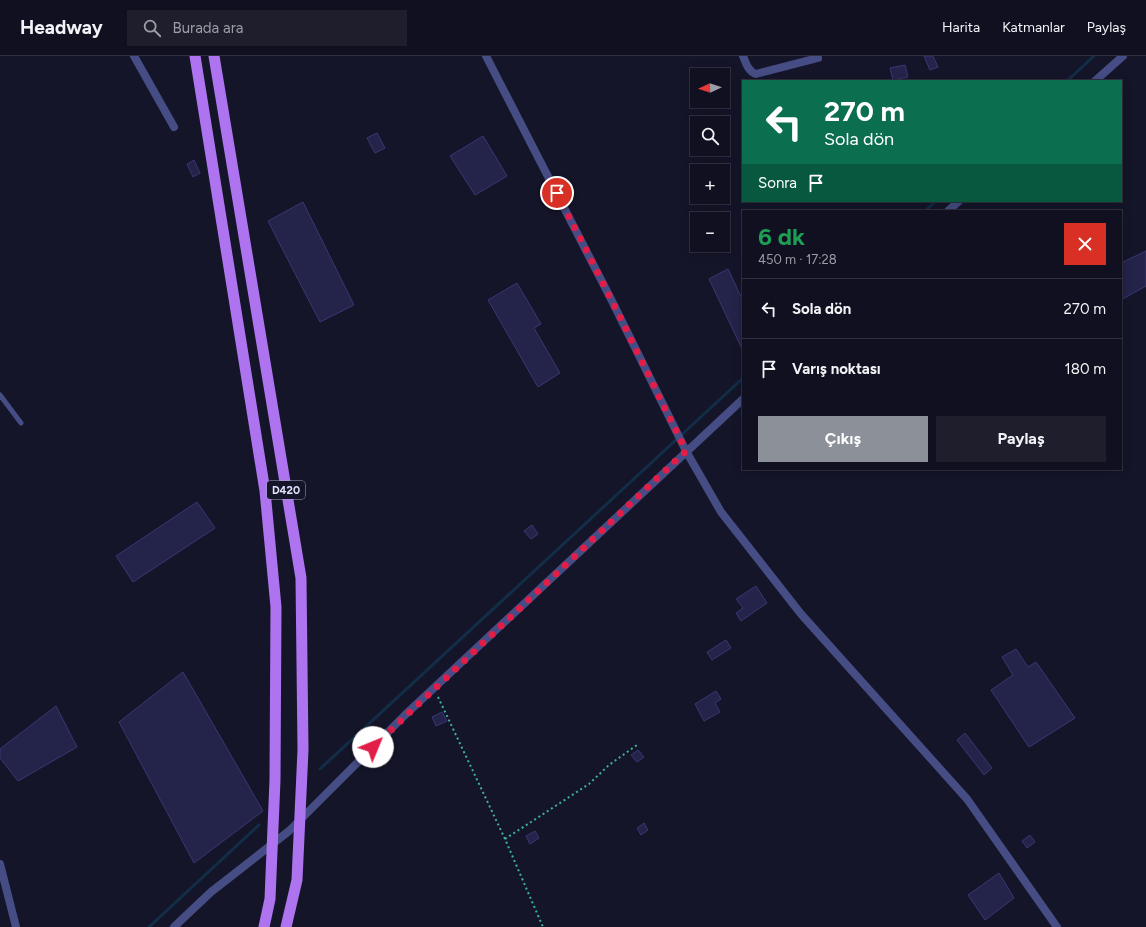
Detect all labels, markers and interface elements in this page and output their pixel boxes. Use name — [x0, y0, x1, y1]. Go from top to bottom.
search box — [127, 10, 407, 46]
text: Headway — [20, 16, 103, 39]
icon: search — [141, 17, 163, 39]
text: Burada ara — [173, 19, 243, 37]
text: Harita — [942, 19, 980, 36]
text: Katmanlar — [1002, 19, 1065, 36]
text: Paylaş — [1087, 19, 1126, 36]
north arrow — [690, 68, 730, 108]
map controls — [690, 68, 730, 252]
text: 270 m — [824, 94, 905, 128]
icon: left — [758, 96, 810, 148]
button: search — [690, 116, 730, 156]
text: Sola dön — [824, 128, 894, 150]
button: + — [690, 164, 730, 204]
icon: arrive — [805, 172, 827, 194]
text: Sonra — [758, 174, 797, 192]
pin — [540, 176, 574, 210]
icon: arrive — [546, 182, 568, 204]
button: − — [690, 212, 730, 252]
text: 6 dk — [758, 222, 805, 251]
button: close — [1064, 223, 1106, 265]
text: 450 m · 17:28 — [758, 252, 837, 267]
icon: left — [758, 298, 780, 320]
text: Sola dön — [792, 300, 851, 318]
text: 270 m — [1063, 300, 1106, 318]
icon: arrive — [758, 358, 780, 380]
text: Varış noktası — [792, 360, 881, 378]
text: 180 m — [1065, 360, 1106, 378]
button: Çıkış — [758, 416, 928, 462]
button: Paylaş — [936, 416, 1106, 462]
road number: D420 — [267, 481, 305, 499]
position arrow — [352, 726, 394, 768]

